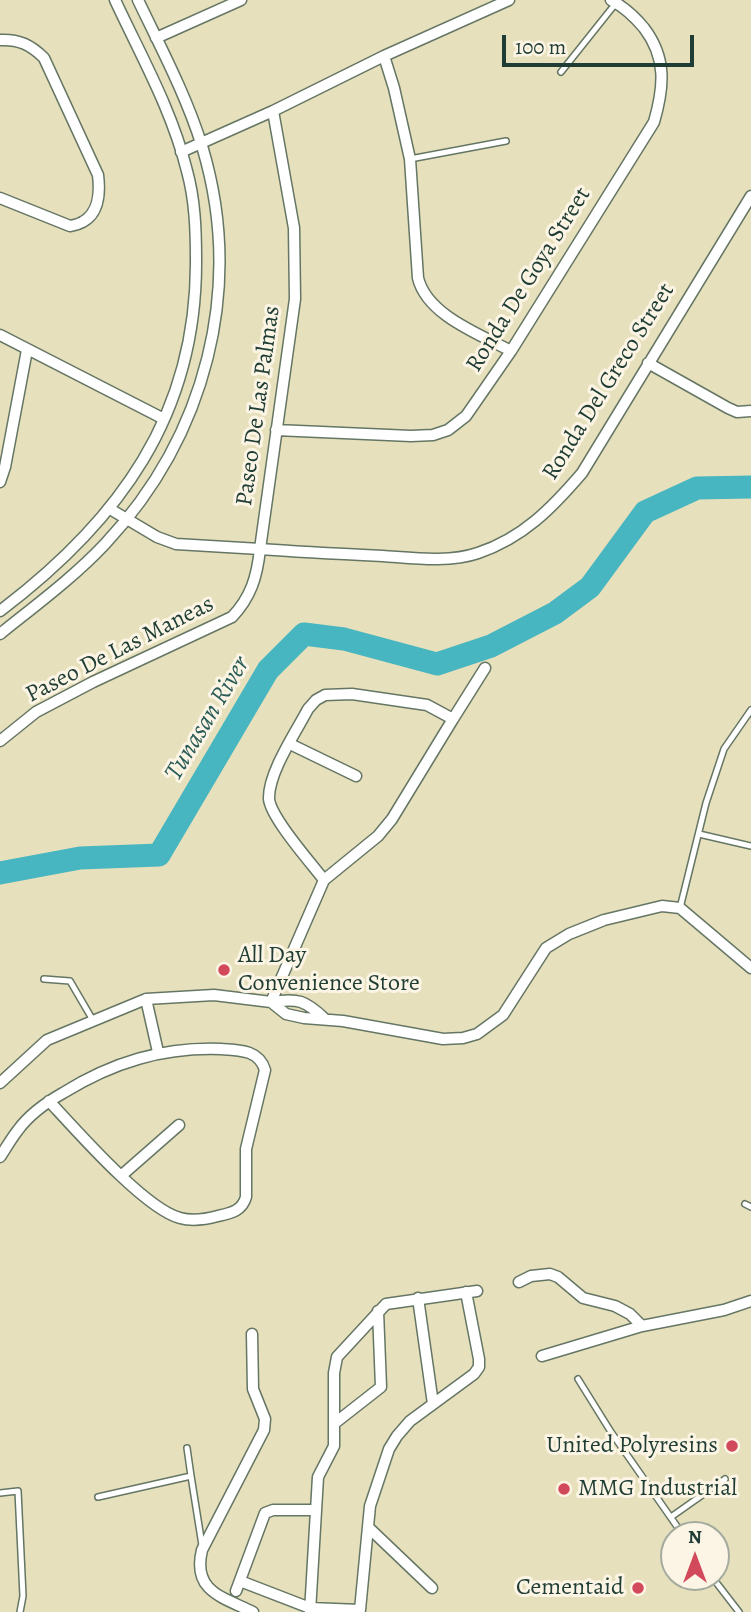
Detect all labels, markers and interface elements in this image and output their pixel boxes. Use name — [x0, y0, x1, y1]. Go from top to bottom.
scale bar — [506, 21, 698, 65]
text: 100 m — [515, 33, 566, 61]
street label: Ronda De Goya Street — [460, 182, 598, 378]
street label: Ronda Del Greco Street — [537, 278, 681, 486]
street label: Paseo De Las Palmas — [231, 304, 287, 508]
street label: Paseo De Las Maneas — [21, 590, 219, 710]
water label: Tunasan River — [159, 651, 257, 787]
place label: All Day Convenience Store — [238, 942, 420, 998]
marker: All Day Convenience Store — [216, 962, 232, 978]
place label: United Polyresins — [546, 1432, 718, 1460]
marker: United Polyresins — [724, 1438, 740, 1454]
place label: MMG Industrial — [578, 1475, 737, 1503]
marker: MMG Industrial — [556, 1481, 572, 1497]
north arrow — [660, 1521, 730, 1591]
text: N — [688, 1524, 702, 1550]
place label: Cementaid — [516, 1574, 624, 1602]
marker: Cementaid — [630, 1580, 646, 1596]

